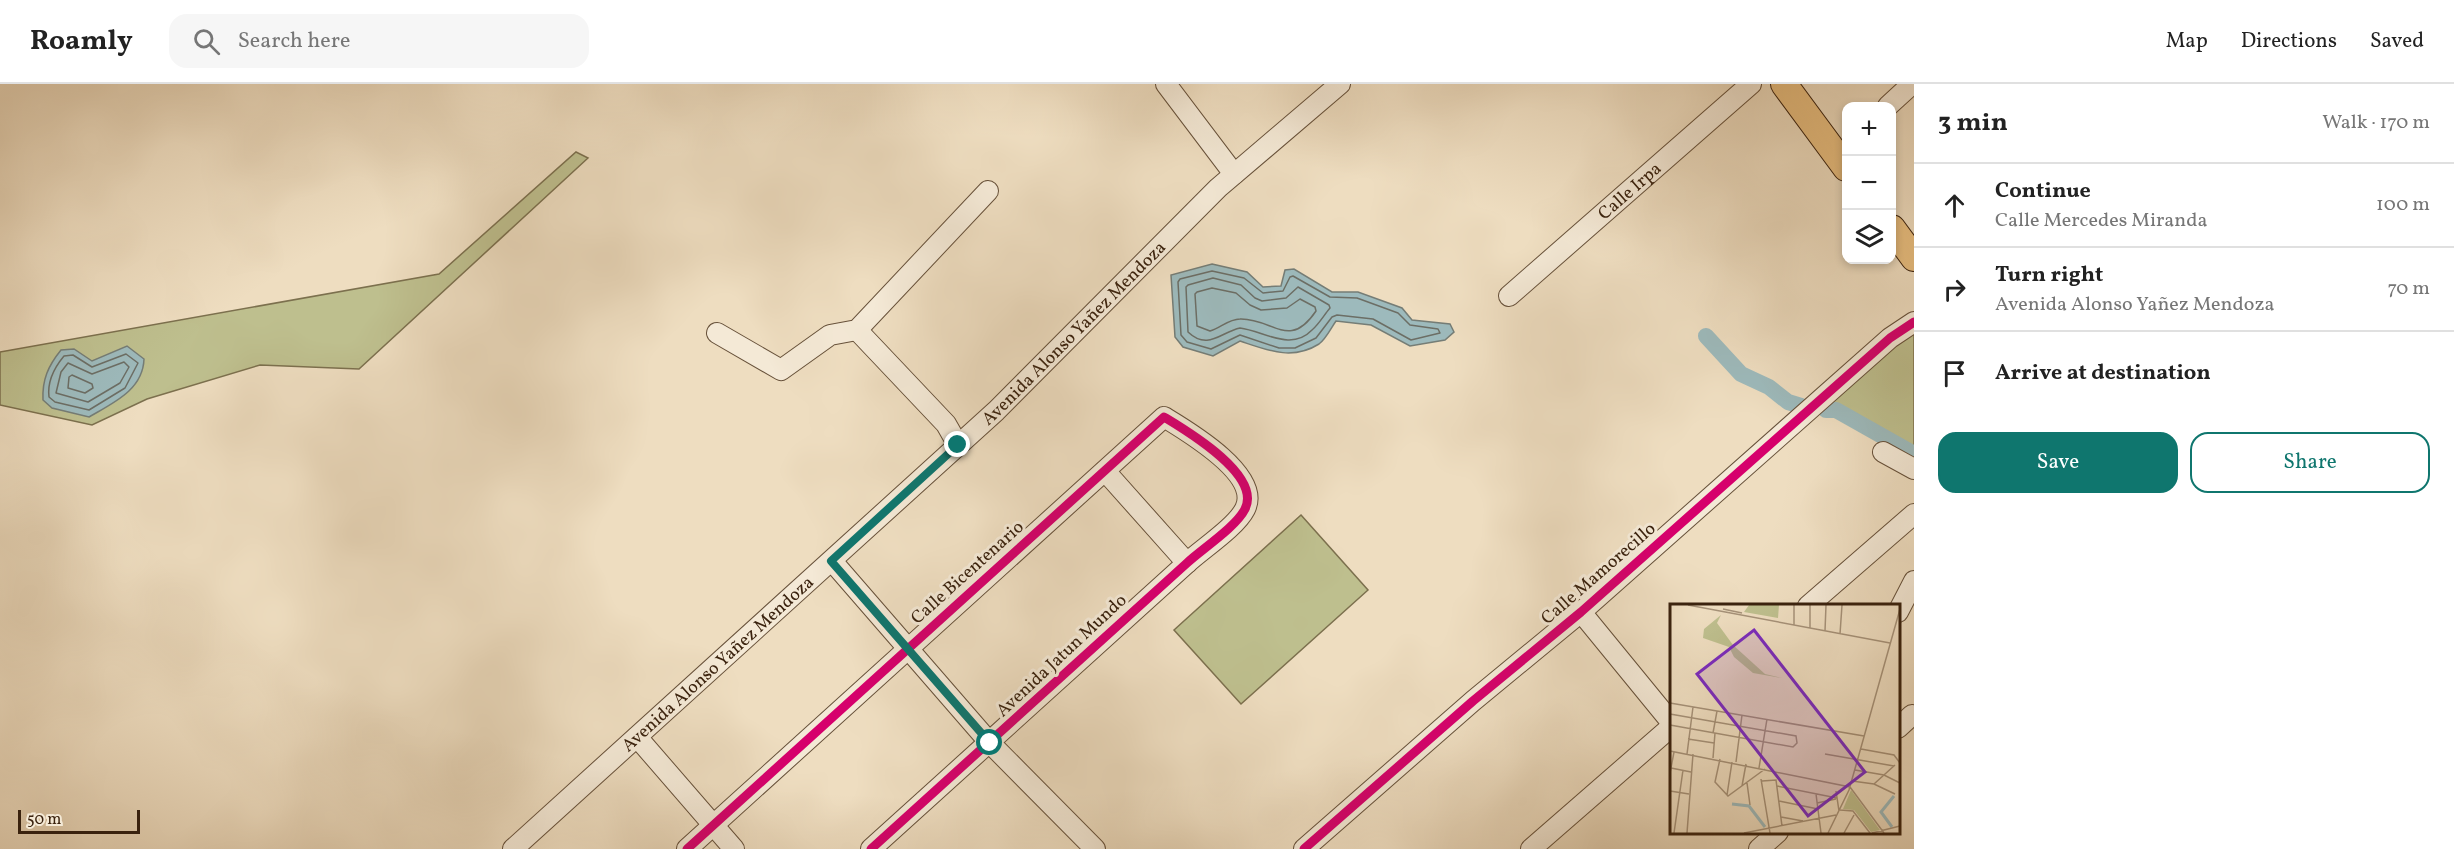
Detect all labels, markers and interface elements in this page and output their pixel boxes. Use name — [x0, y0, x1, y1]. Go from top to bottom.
search box — [169, 14, 589, 68]
text: Roamly — [30, 22, 133, 61]
icon: search — [190, 25, 223, 58]
text: Search here — [238, 26, 350, 57]
text: Map — [2166, 27, 2208, 56]
text: Directions — [2241, 27, 2337, 56]
text: Saved — [2370, 27, 2424, 56]
map controls — [1842, 102, 1896, 264]
button: + — [1842, 102, 1896, 156]
text: 3 min — [1938, 105, 2008, 141]
text: Walk · 170 m — [2322, 109, 2430, 137]
button: − — [1842, 156, 1896, 210]
street label: Calle Irpa — [1593, 157, 1668, 226]
text: Continue — [1995, 176, 2091, 207]
icon: ahead — [1938, 189, 1971, 222]
text: 100 m — [2376, 191, 2430, 219]
text: Calle Mercedes Miranda — [1995, 207, 2207, 235]
button: layers — [1842, 210, 1896, 264]
street label: Avenida Alonso Yañez Mendoza — [977, 236, 1172, 432]
text: Turn right — [1995, 260, 2103, 291]
icon: right — [1938, 273, 1971, 306]
text: 70 m — [2387, 275, 2430, 303]
text: Avenida Alonso Yañez Mendoza — [1995, 291, 2274, 319]
icon: arrive — [1938, 357, 1971, 390]
text: Arrive at destination — [1995, 358, 2211, 389]
route end — [944, 431, 970, 457]
button: Save — [1938, 432, 2178, 493]
button: Share — [2190, 432, 2430, 493]
street label: Calle Bicentenario — [906, 515, 1030, 631]
street label: Calle Mamorecillo — [1536, 517, 1662, 631]
street label: Avenida Alonso Yañez Mendoza — [617, 571, 820, 758]
street label: Avenida Jatun Mundo — [991, 589, 1133, 723]
inset map — [1670, 604, 1899, 834]
route start — [976, 729, 1002, 755]
scale bar — [18, 807, 140, 834]
text: 50 m — [27, 809, 61, 831]

